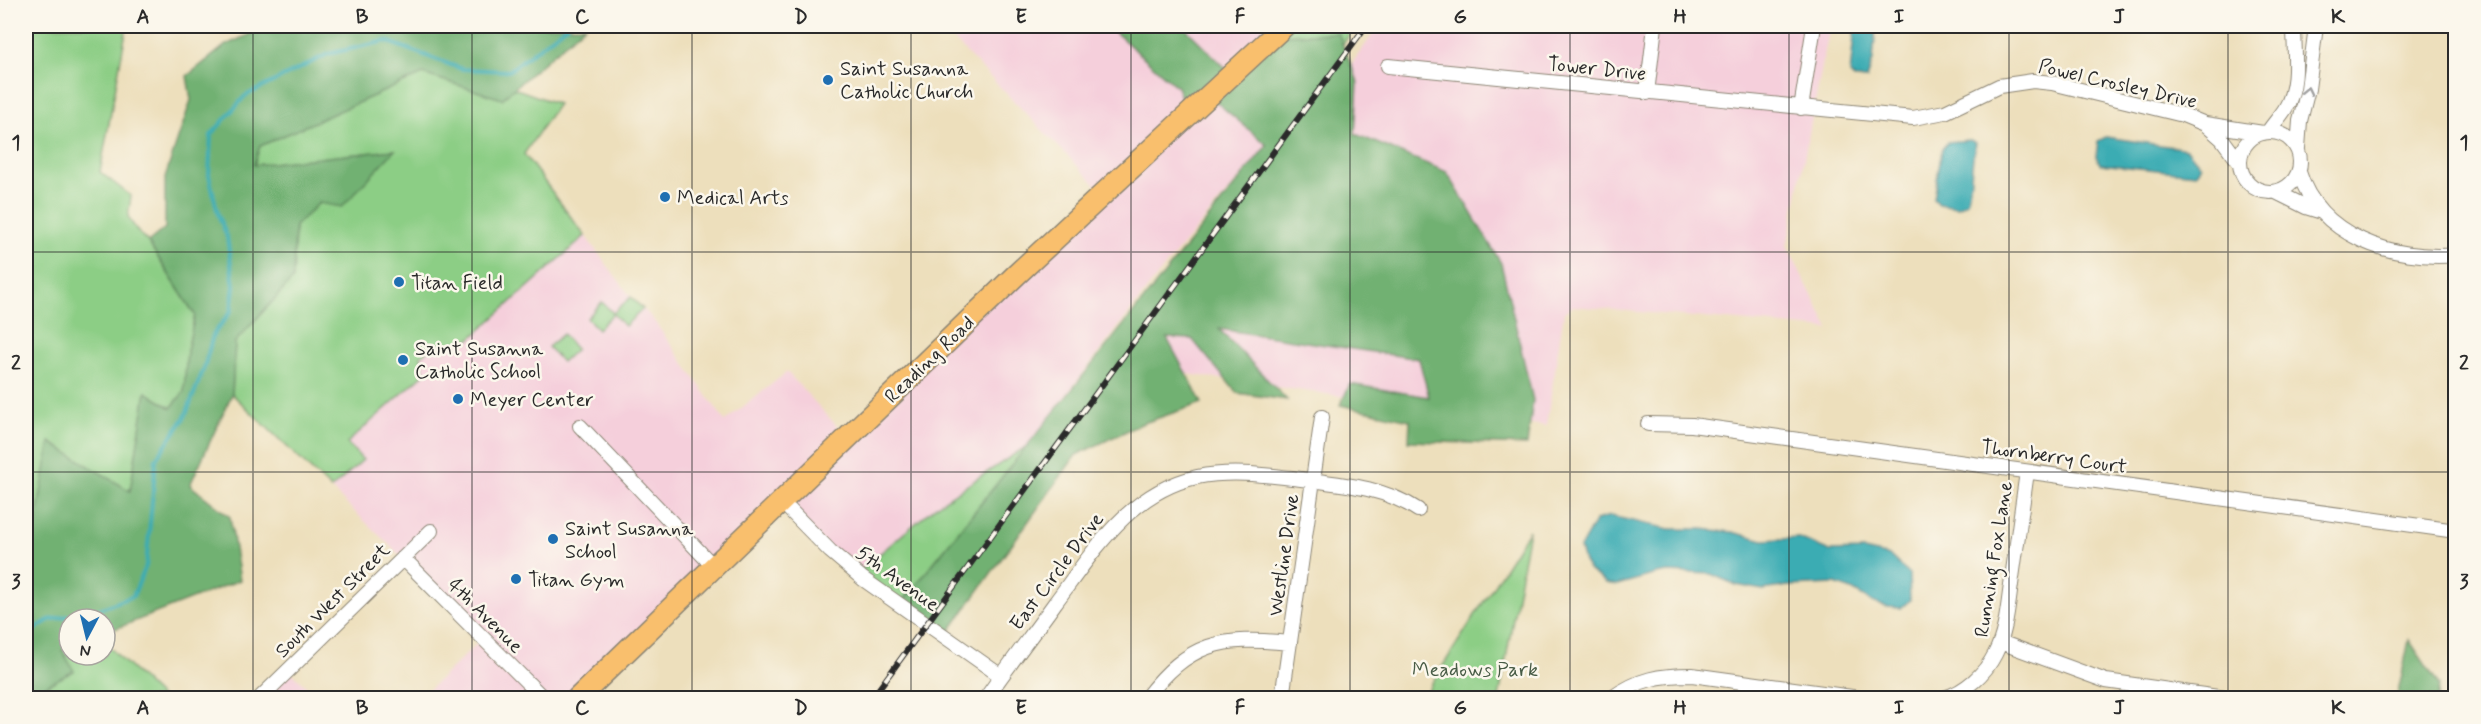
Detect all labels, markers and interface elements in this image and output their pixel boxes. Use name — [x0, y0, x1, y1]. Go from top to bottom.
text: A — [136, 4, 150, 31]
text: B — [356, 4, 369, 31]
text: C — [575, 4, 590, 31]
text: D — [794, 4, 808, 31]
text: E — [1015, 4, 1027, 31]
text: F — [1235, 4, 1246, 31]
text: G — [1453, 4, 1467, 31]
text: H — [1673, 4, 1687, 31]
text: I — [1894, 4, 1904, 31]
text: J — [2113, 4, 2125, 31]
text: K — [2331, 4, 2346, 31]
street label: Tower Drive — [1546, 51, 1647, 88]
street label: Powel Crosley Drive — [2036, 53, 2200, 116]
place label: Saint Susanna Catholic Church — [840, 56, 973, 106]
marker: Saint Susanna Catholic Church — [821, 73, 835, 87]
one-way arrow — [2300, 86, 2313, 96]
text: 1 — [12, 130, 20, 157]
text: 1 — [2460, 130, 2468, 157]
place label: Medical Arts — [677, 185, 789, 212]
marker: Medical Arts — [658, 190, 672, 204]
place label: Titan Field — [411, 270, 503, 297]
marker: Titan Field — [392, 275, 406, 289]
street label: Reading Road — [879, 310, 981, 410]
place label: Saint Susanna Catholic School — [415, 336, 544, 386]
text: 2 — [11, 350, 21, 377]
text: 2 — [2459, 350, 2469, 377]
marker: Saint Susanna Catholic School — [396, 353, 410, 367]
place label: Meyer Center — [470, 387, 594, 414]
marker: Meyer Center — [451, 392, 465, 406]
street label: Thornberry Court — [1979, 434, 2128, 481]
street label: Running Fox Lane — [1969, 479, 2022, 640]
street label: Westline Drive — [1263, 492, 1306, 618]
street label: East Circle Drive — [1004, 507, 1111, 636]
place label: Saint Susanna School — [565, 516, 694, 566]
marker: Saint Susanna School — [546, 532, 560, 546]
street label: South West Street — [270, 537, 397, 665]
street label: 5th Avenue — [850, 540, 944, 619]
place label: Titan Gym — [528, 567, 625, 594]
text: 3 — [11, 569, 21, 596]
text: 3 — [2459, 569, 2469, 596]
street label: 4th Avenue — [441, 572, 529, 660]
marker: Titan Gym — [509, 572, 523, 586]
north arrow — [57, 607, 117, 667]
text: N — [79, 639, 92, 661]
park label: Meadows Park — [1412, 657, 1538, 684]
text: A — [136, 695, 150, 722]
text: B — [356, 695, 369, 722]
text: C — [575, 695, 590, 722]
text: D — [794, 695, 808, 722]
text: E — [1015, 695, 1027, 722]
text: F — [1235, 695, 1246, 722]
text: G — [1453, 695, 1467, 722]
text: H — [1673, 695, 1687, 722]
text: I — [1894, 695, 1904, 722]
text: J — [2113, 695, 2125, 722]
text: K — [2331, 695, 2346, 722]

